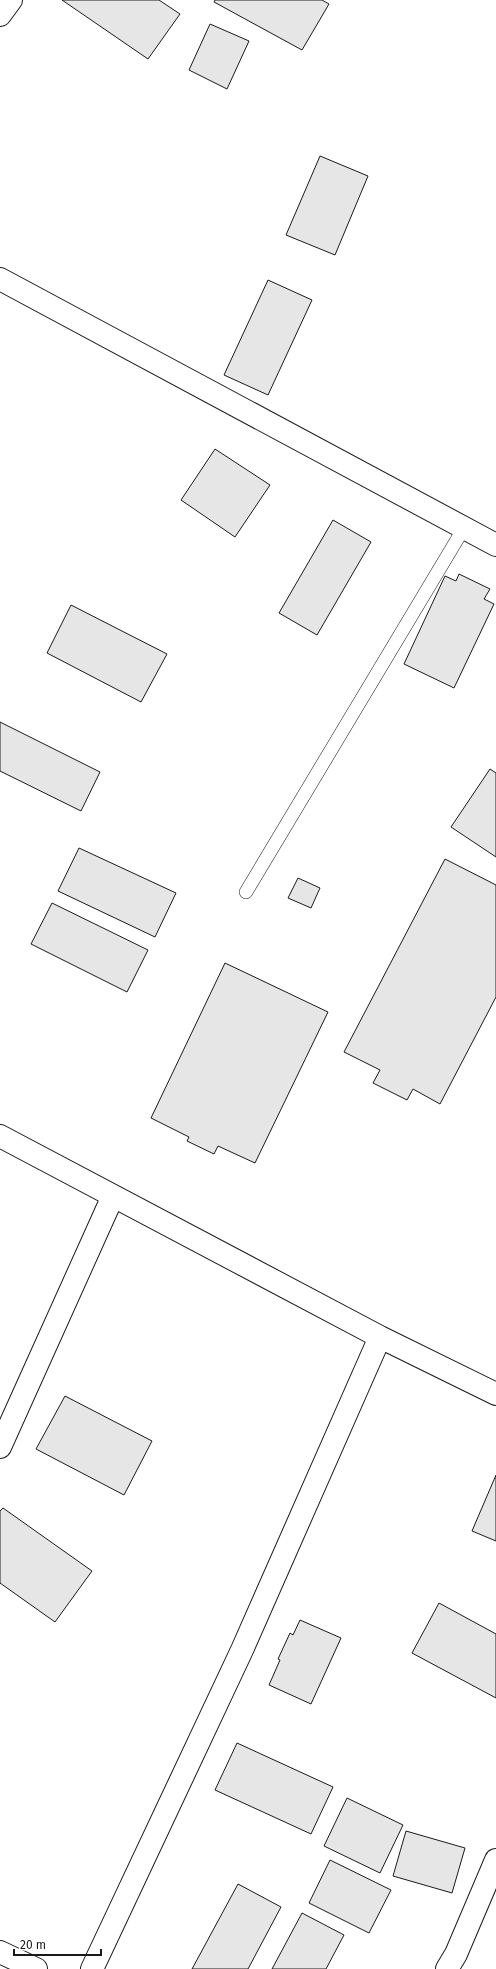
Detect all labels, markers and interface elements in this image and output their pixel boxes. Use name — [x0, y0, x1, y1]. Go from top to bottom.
scale bar — [14, 1931, 101, 1957]
text: 20 m — [20, 1938, 46, 1952]

